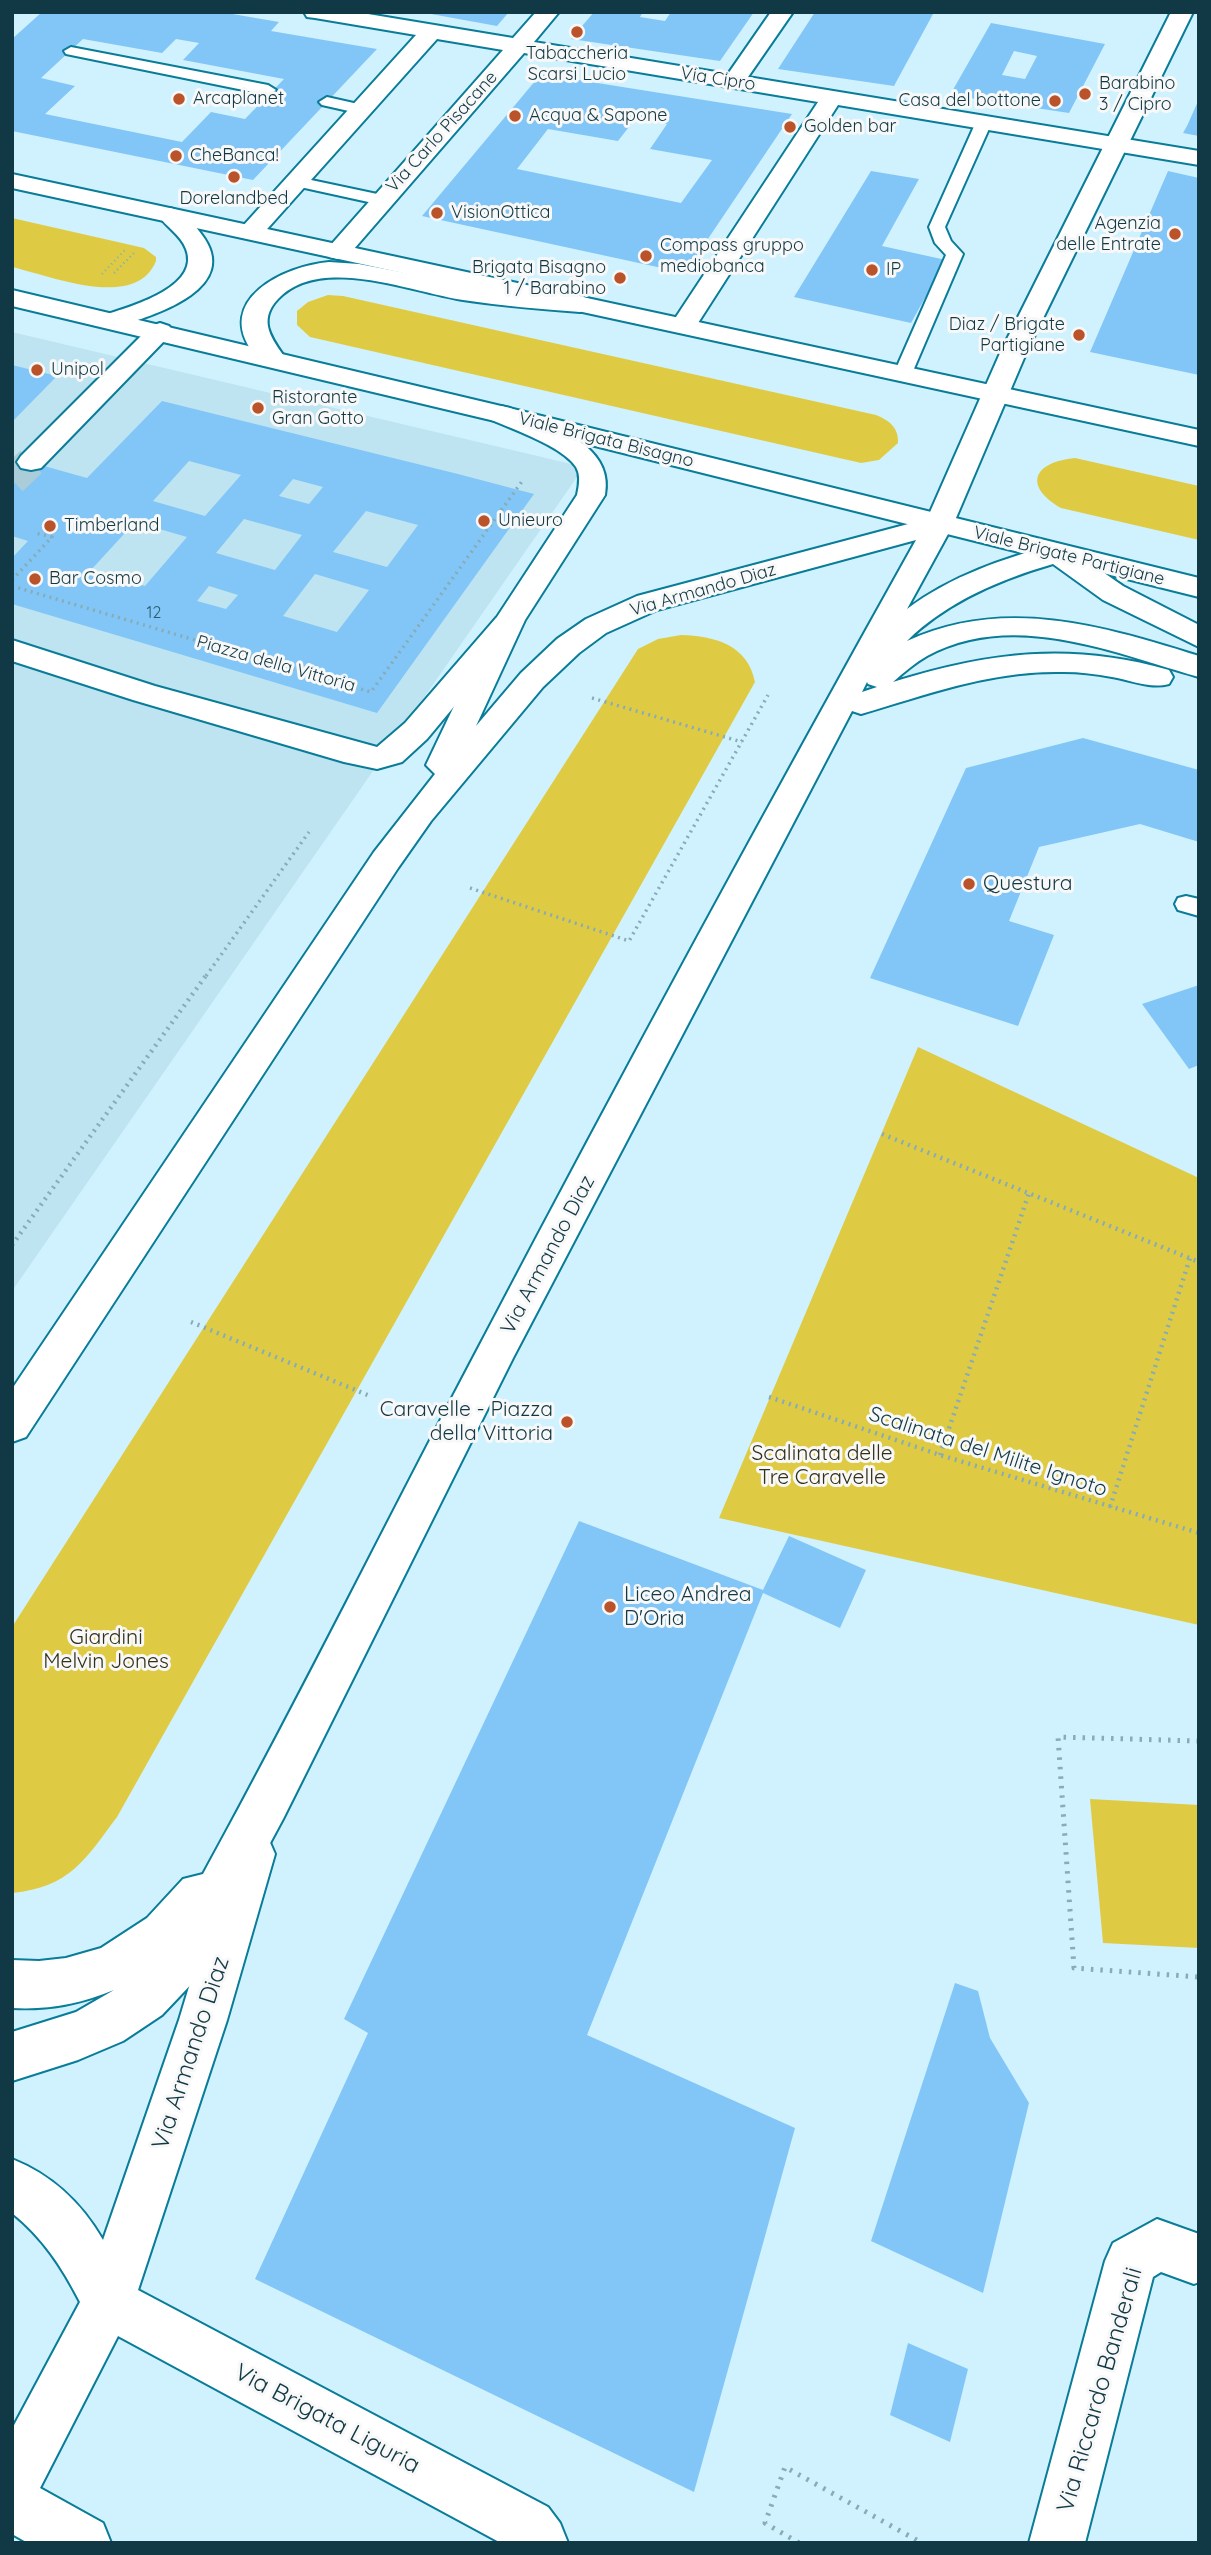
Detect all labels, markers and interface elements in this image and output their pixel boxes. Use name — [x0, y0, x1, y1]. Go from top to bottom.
marker: Tabaccheria Scarsi Lucio — [569, 24, 585, 40]
place label: Tabaccheria Scarsi Lucio — [526, 43, 628, 86]
street label: Via Cipro — [679, 62, 757, 96]
street label: Via Carlo Pisacane — [382, 67, 502, 197]
place label: Barabino 3 / Cipro — [1099, 73, 1175, 116]
marker: Barabino 3 / Cipro — [1077, 86, 1093, 102]
place label: Arcaplanet — [193, 88, 284, 110]
place label: Casa del bottone — [898, 90, 1041, 112]
marker: Arcaplanet — [171, 91, 187, 107]
marker: Casa del bottone — [1047, 93, 1063, 109]
place label: Acqua & Sapone — [529, 105, 667, 127]
marker: Acqua & Sapone — [507, 108, 523, 124]
place label: Golden bar — [804, 116, 896, 138]
marker: Golden bar — [782, 119, 798, 135]
place label: CheBanca! — [190, 145, 279, 167]
marker: CheBanca! — [168, 148, 184, 164]
marker: Dorelandbed — [226, 169, 242, 185]
place label: Dorelandbed — [179, 188, 289, 210]
place label: VisionOttica — [451, 202, 550, 224]
marker: VisionOttica — [429, 205, 445, 221]
place label: Agenzia delle Entrate — [1056, 213, 1161, 256]
marker: Agenzia delle Entrate — [1167, 226, 1183, 242]
place label: Compass gruppo mediobanca — [660, 235, 804, 278]
marker: Compass gruppo mediobanca — [638, 248, 654, 264]
place label: Brigata Bisagno 1 / Barabino — [472, 257, 606, 300]
place label: IP — [886, 259, 901, 281]
marker: IP — [864, 262, 880, 278]
marker: Brigata Bisagno 1 / Barabino — [612, 270, 628, 286]
place label: Diaz / Brigate Partigiane — [949, 314, 1065, 356]
marker: Diaz / Brigate Partigiane — [1071, 327, 1087, 343]
place label: Unipol — [51, 359, 104, 381]
marker: Unipol — [29, 362, 45, 378]
place label: Ristorante Gran Gotto — [272, 387, 364, 430]
marker: Ristorante Gran Gotto — [250, 400, 266, 416]
street label: Viale Brigata Bisagno — [516, 408, 696, 472]
place label: Unieuro — [498, 510, 563, 532]
marker: Unieuro — [476, 513, 492, 529]
place label: Timberland — [64, 515, 160, 537]
marker: Timberland — [42, 518, 58, 534]
street label: Viale Brigate Partigiane — [971, 522, 1167, 590]
street label: Via Armando Diaz — [627, 559, 779, 621]
place label: Bar Cosmo — [49, 568, 142, 590]
marker: Bar Cosmo — [27, 571, 43, 587]
house number: 12 — [147, 603, 161, 623]
street label: Piazza della Vittoria — [194, 631, 358, 697]
place label: Questura — [983, 871, 1073, 897]
marker: Questura — [961, 876, 977, 892]
street label: Via Armando Diaz — [496, 1171, 600, 1339]
place label: Caravelle - Piazza della Vittoria — [380, 1397, 553, 1447]
street label: Scalinata del Milite Ignoto — [866, 1402, 1110, 1502]
marker: Caravelle - Piazza della Vittoria — [559, 1414, 575, 1430]
park label: Scalinata delle Tre Caravelle — [751, 1441, 893, 1491]
place label: Liceo Andrea D'Oria — [624, 1582, 752, 1632]
marker: Liceo Andrea D'Oria — [602, 1599, 618, 1615]
park label: Giardini Melvin Jones — [43, 1625, 169, 1675]
street label: Via Armando Diaz — [146, 1953, 236, 2153]
street label: Via Riccardo Banderali — [1051, 2264, 1149, 2516]
street label: Via Brigata Liguria — [229, 2358, 425, 2480]

